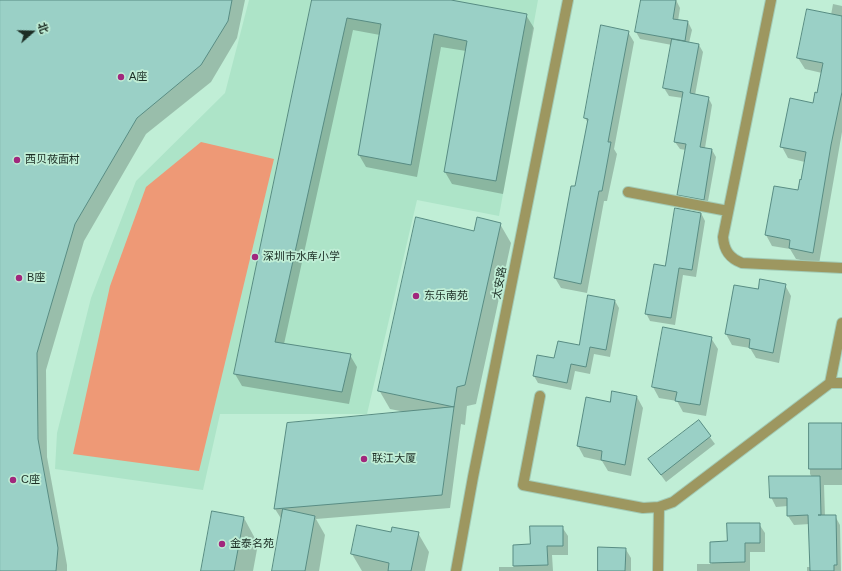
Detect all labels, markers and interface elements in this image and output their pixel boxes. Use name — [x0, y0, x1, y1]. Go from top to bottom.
north arrow — [12, 12, 52, 52]
text: 北 — [36, 21, 51, 35]
place label: A座 — [129, 70, 147, 84]
marker: A座 — [116, 72, 126, 82]
place label: 西贝莜面村 — [25, 153, 80, 167]
marker: 西贝莜面村 — [12, 155, 22, 165]
place label: 深圳市水库小学 — [263, 250, 340, 264]
marker: 深圳市水库小学 — [250, 252, 260, 262]
street label: 太安路 — [490, 266, 510, 300]
place label: B座 — [27, 271, 45, 285]
marker: B座 — [14, 273, 24, 283]
place label: 东乐南苑 — [424, 289, 468, 303]
marker: 东乐南苑 — [411, 291, 421, 301]
place label: 联江大厦 — [372, 452, 416, 466]
marker: 联江大厦 — [359, 454, 369, 464]
place label: C座 — [21, 473, 40, 487]
marker: C座 — [8, 475, 18, 485]
place label: 金泰名苑 — [230, 537, 274, 551]
marker: 金泰名苑 — [217, 539, 227, 549]

